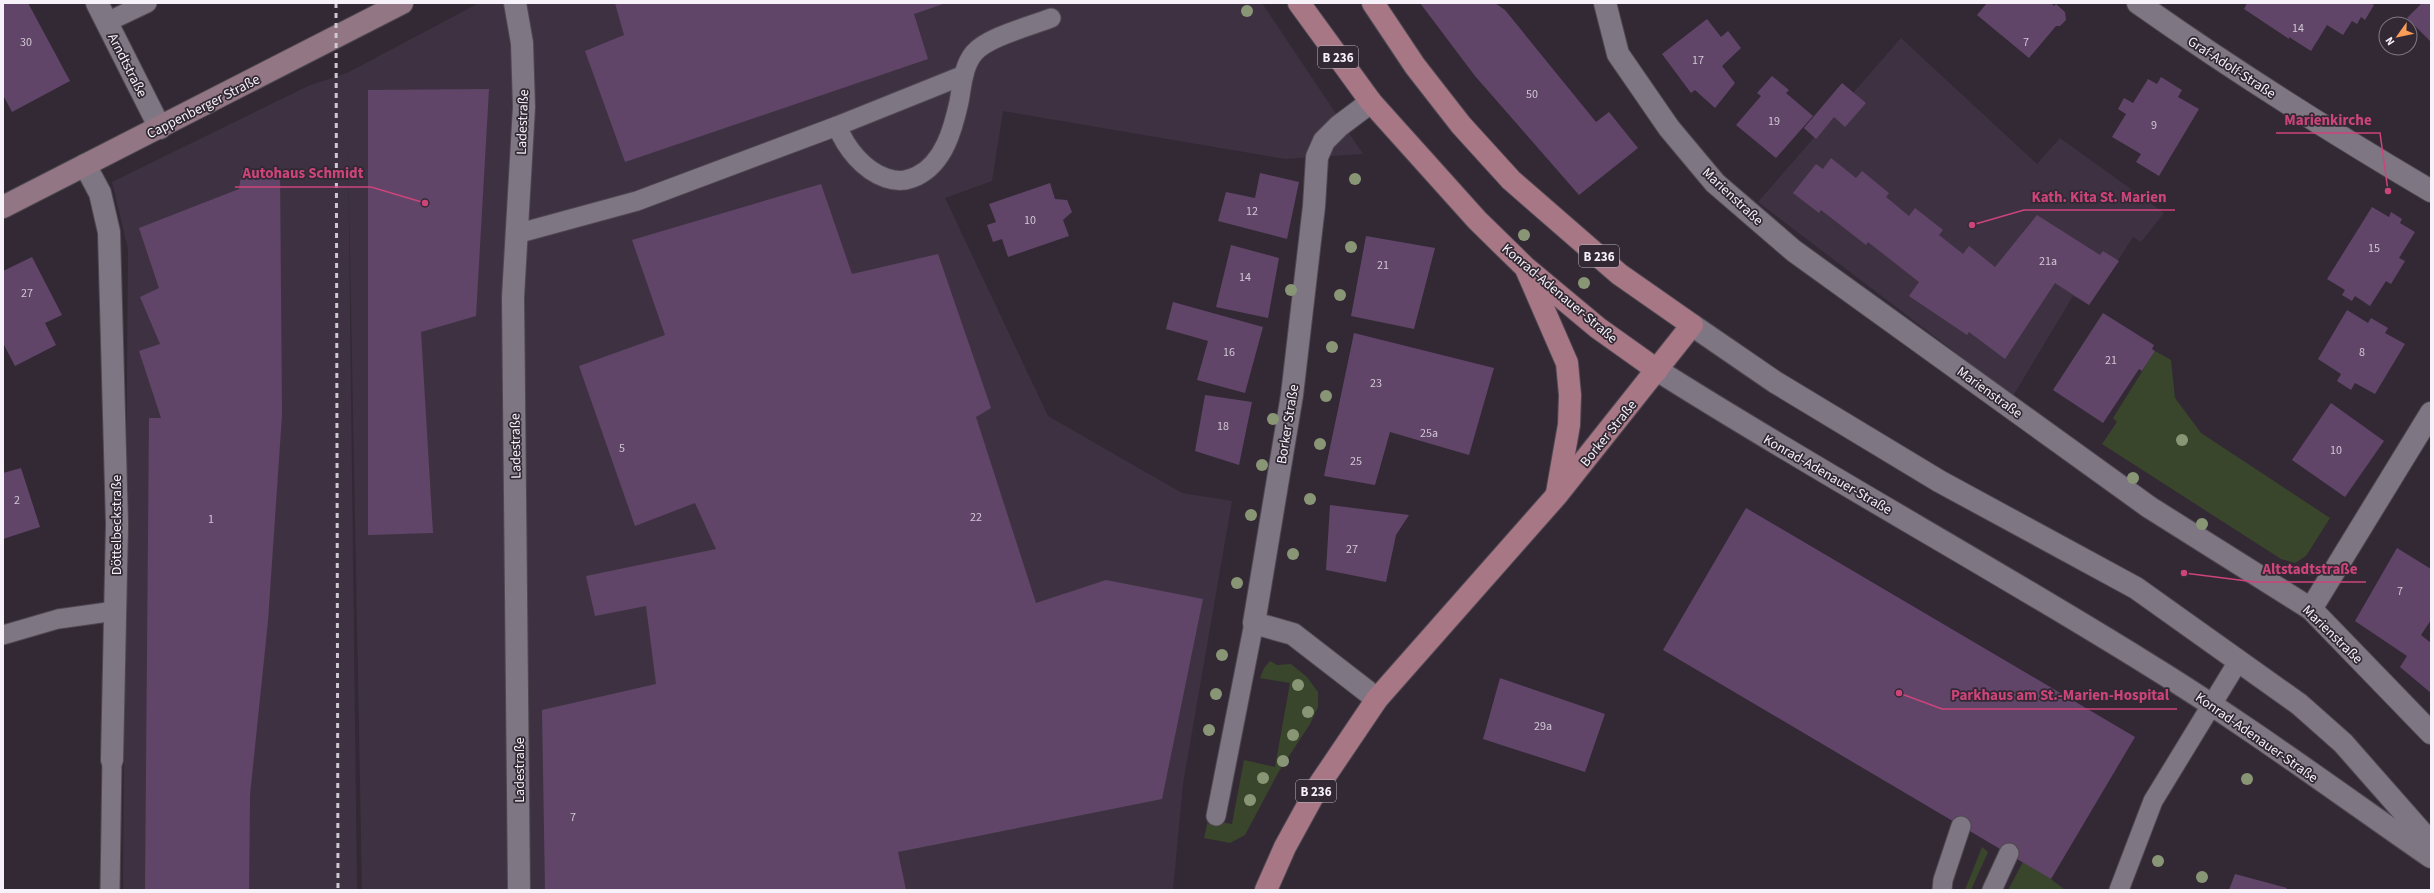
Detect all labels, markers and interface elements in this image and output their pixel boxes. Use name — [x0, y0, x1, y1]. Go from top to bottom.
north arrow — [2378, 16, 2418, 56]
house number: 14 — [2292, 20, 2304, 37]
street label: Arndtstraße — [102, 30, 152, 101]
street label: Graf-Adolf-Straße — [2183, 32, 2279, 104]
house number: 30 — [20, 34, 32, 51]
house number: 7 — [2023, 34, 2029, 51]
text: N — [2382, 34, 2398, 48]
road number: B 236 — [1318, 46, 1358, 68]
house number: 17 — [1692, 52, 1704, 69]
street label: Cappenberger Straße — [143, 70, 264, 144]
house number: 50 — [1526, 86, 1538, 103]
street label: Ladestraße — [512, 89, 534, 155]
callout: Marienkirche — [2276, 106, 2380, 133]
text: Marienkirche — [2284, 110, 2372, 131]
house number: 19 — [1768, 113, 1780, 130]
house number: 9 — [2151, 117, 2157, 134]
callout: Autohaus Schmidt — [235, 160, 371, 187]
text: Autohaus Schmidt — [242, 163, 364, 184]
street label: Marienstraße — [1697, 163, 1767, 230]
callout: Kath. Kita St. Marien — [2024, 183, 2175, 210]
text: Kath. Kita St. Marien — [2031, 187, 2167, 208]
house number: 12 — [1246, 203, 1258, 220]
house number: 10 — [1024, 212, 1036, 229]
street label: Konrad-Adenauer-Straße — [1497, 239, 1622, 348]
house number: 15 — [2368, 240, 2380, 257]
road number: B 236 — [1579, 245, 1619, 267]
house number: 21a — [2039, 253, 2057, 270]
house number: 21 — [1377, 257, 1389, 274]
house number: 14 — [1239, 269, 1251, 286]
house number: 27 — [21, 285, 33, 302]
house number: 16 — [1223, 344, 1235, 361]
house number: 8 — [2359, 344, 2365, 361]
house number: 21 — [2105, 352, 2117, 369]
street label: Marienstraße — [1952, 362, 2027, 424]
house number: 23 — [1370, 375, 1382, 392]
street label: Borker Straße — [1272, 383, 1304, 465]
street label: Borker Straße — [1576, 396, 1642, 471]
street label: Ladestraße — [505, 413, 527, 479]
house number: 18 — [1217, 418, 1229, 435]
house number: 25a — [1420, 425, 1438, 442]
street label: Konrad-Adenauer-Straße — [1759, 430, 1896, 520]
house number: 5 — [619, 440, 625, 457]
house number: 10 — [2330, 442, 2342, 459]
house number: 25 — [1350, 453, 1362, 470]
street label: Döttelbeckstraße — [107, 475, 127, 575]
house number: 2 — [14, 492, 20, 509]
house number: 22 — [970, 509, 982, 526]
house number: 1 — [208, 511, 214, 528]
house number: 27 — [1346, 541, 1358, 558]
callout: Altstadtstraße — [2255, 555, 2366, 582]
text: Altstadtstraße — [2261, 559, 2358, 580]
house number: 7 — [2397, 583, 2403, 600]
street label: Marienstraße — [2298, 601, 2367, 669]
callout: Parkhaus am St.-Marien-Hospital — [1942, 682, 2177, 709]
text: Parkhaus am St.-Marien-Hospital — [1951, 685, 2170, 706]
street label: Konrad-Adenauer-Straße — [2191, 688, 2322, 788]
house number: 29a — [1534, 718, 1552, 735]
street label: Ladestraße — [510, 737, 530, 803]
road number: B 236 — [1296, 780, 1336, 802]
house number: 7 — [570, 809, 576, 826]

